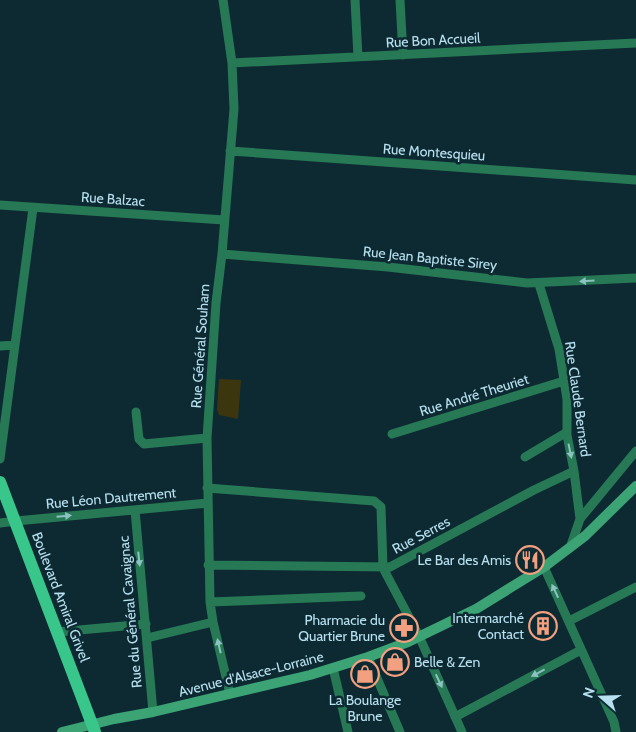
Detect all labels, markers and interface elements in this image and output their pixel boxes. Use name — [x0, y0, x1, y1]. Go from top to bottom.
street label: Rue Bon Accueil — [385, 28, 482, 51]
street label: Rue Montesquieu — [382, 139, 486, 165]
street label: Rue Balzac — [80, 188, 146, 210]
street label: Rue Jean Baptiste Sirey — [362, 242, 498, 274]
one-way arrow — [579, 277, 595, 285]
street label: Rue Général Souham — [187, 283, 213, 409]
street label: Rue Claude Bernard — [561, 340, 595, 458]
street label: Rue André Theuriet — [417, 370, 531, 420]
one-way arrow — [566, 443, 574, 459]
street label: Rue Léon Dautrement — [45, 483, 177, 513]
one-way arrow — [57, 512, 73, 520]
street label: Rue Serres — [389, 512, 453, 558]
street label: Boulevard Amiral Grivel — [28, 529, 94, 665]
street label: Rue du Général Cavaignac — [114, 535, 146, 689]
restaurant icon: Le Bar des Amis — [515, 545, 545, 575]
one-way arrow — [135, 551, 143, 567]
place label: Le Bar des Amis — [418, 551, 511, 569]
one-way arrow — [550, 584, 558, 598]
place label: Intermarché Contact — [452, 609, 524, 643]
place label: Pharmacie du Quartier Brune — [298, 611, 385, 645]
building icon: Intermarché Contact — [528, 611, 558, 641]
pharmacy icon: Pharmacie du Quartier Brune — [389, 613, 419, 643]
one-way arrow — [215, 639, 223, 654]
street label: Avenue d'Alsace-Lorraine — [177, 647, 325, 701]
shop icon: Belle & Zen — [380, 647, 410, 677]
place label: Belle & Zen — [414, 653, 481, 671]
shop icon: La Boulange Brune — [350, 659, 380, 689]
one-way arrow — [531, 668, 544, 677]
north arrow — [576, 672, 626, 722]
one-way arrow — [435, 674, 443, 688]
text: N — [579, 685, 599, 700]
place label: La Boulange Brune — [329, 691, 401, 725]

